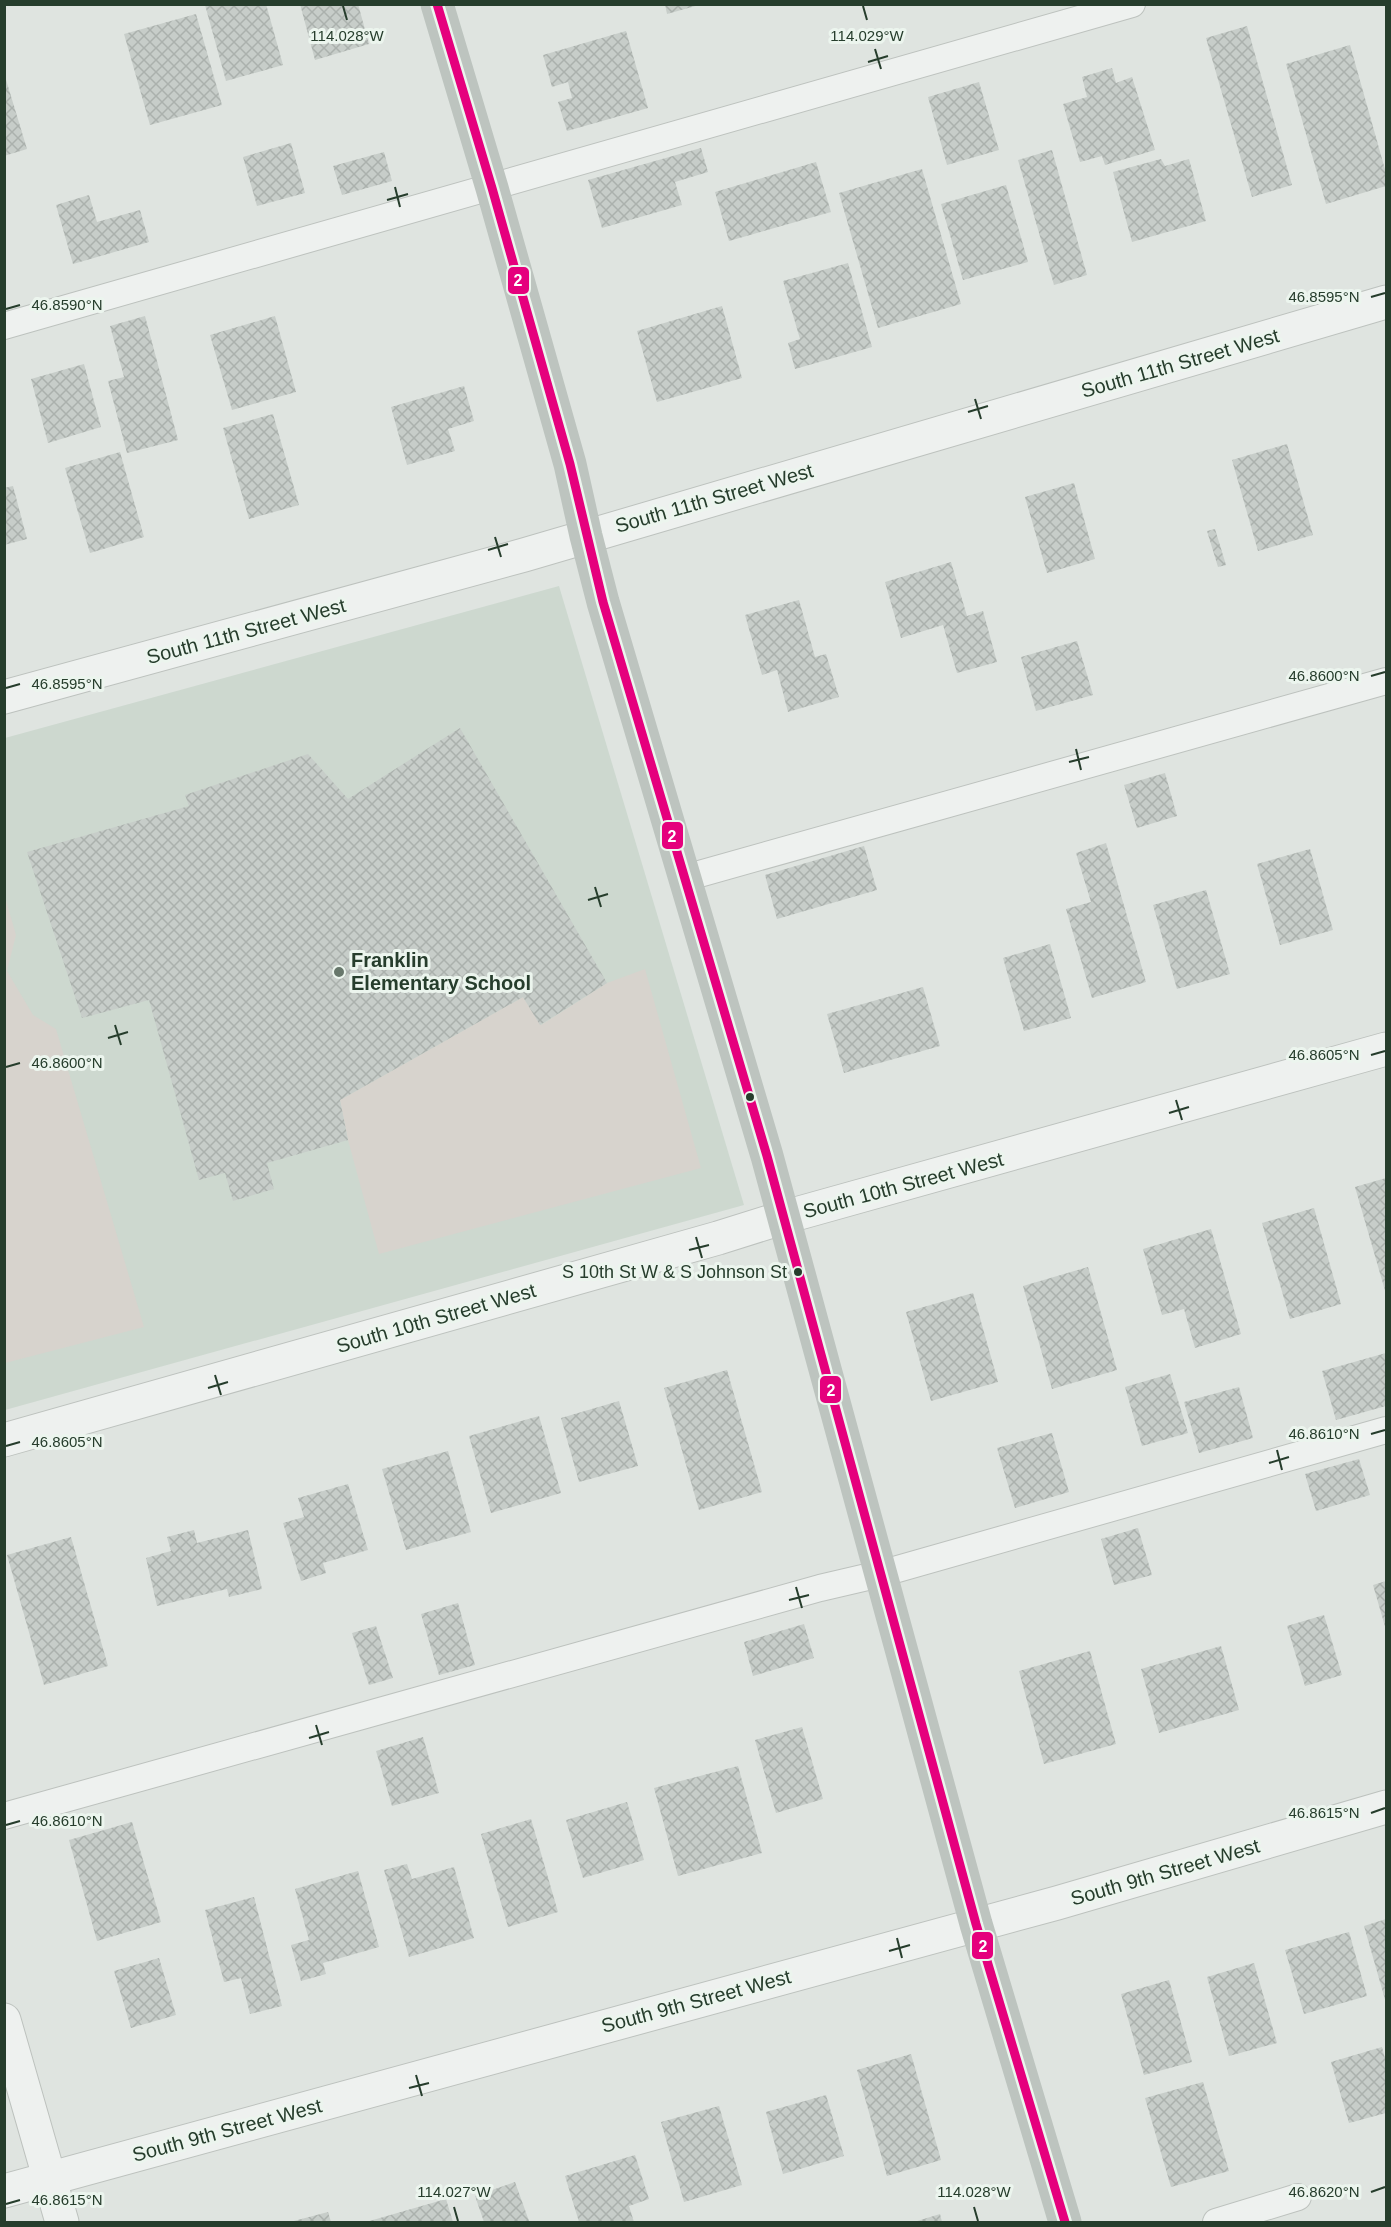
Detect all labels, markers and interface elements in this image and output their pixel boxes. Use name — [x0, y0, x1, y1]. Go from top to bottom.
text: 114.028°W — [310, 27, 384, 44]
text: 114.029°W — [830, 27, 904, 44]
line badge: 2 — [507, 266, 530, 295]
text: 2 — [514, 272, 523, 289]
text: 46.8595°N — [1288, 288, 1360, 305]
text: 46.8590°N — [31, 296, 103, 313]
street label: South 11th Street West — [1078, 324, 1282, 402]
street label: South 11th Street West — [612, 459, 816, 537]
street label: South 11th Street West — [144, 594, 348, 668]
text: 46.8600°N — [1288, 667, 1360, 684]
text: 46.8595°N — [31, 675, 103, 692]
line badge: 2 — [661, 821, 684, 850]
text: 2 — [668, 828, 677, 845]
place label: Franklin Elementary School — [351, 949, 531, 994]
marker: Franklin Elementary School — [332, 965, 346, 979]
text: 46.8605°N — [1288, 1046, 1360, 1063]
text: 46.8600°N — [31, 1054, 103, 1071]
unlabelled marker — [744, 1091, 756, 1103]
street label: South 10th Street West — [800, 1148, 1006, 1222]
place label: S 10th St W & S Johnson St — [562, 1262, 787, 1282]
marker: S 10th St W & S Johnson St — [792, 1266, 804, 1278]
street label: South 10th Street West — [334, 1279, 539, 1357]
line badge: 2 — [819, 1375, 842, 1404]
text: 2 — [827, 1382, 836, 1399]
text: 46.8610°N — [1288, 1425, 1360, 1442]
text: 46.8605°N — [31, 1433, 103, 1450]
text: 46.8615°N — [1288, 1804, 1360, 1821]
text: 46.8610°N — [31, 1812, 103, 1829]
street label: South 9th Street West — [1068, 1834, 1262, 1909]
line badge: 2 — [971, 1931, 994, 1960]
text: 2 — [979, 1938, 988, 1955]
street label: South 9th Street West — [599, 1965, 794, 2037]
street label: South 9th Street West — [130, 2094, 325, 2166]
text: 114.027°W — [417, 2183, 491, 2200]
text: 114.028°W — [937, 2183, 1011, 2200]
text: 46.8620°N — [1288, 2183, 1360, 2200]
text: 46.8615°N — [31, 2191, 103, 2208]

